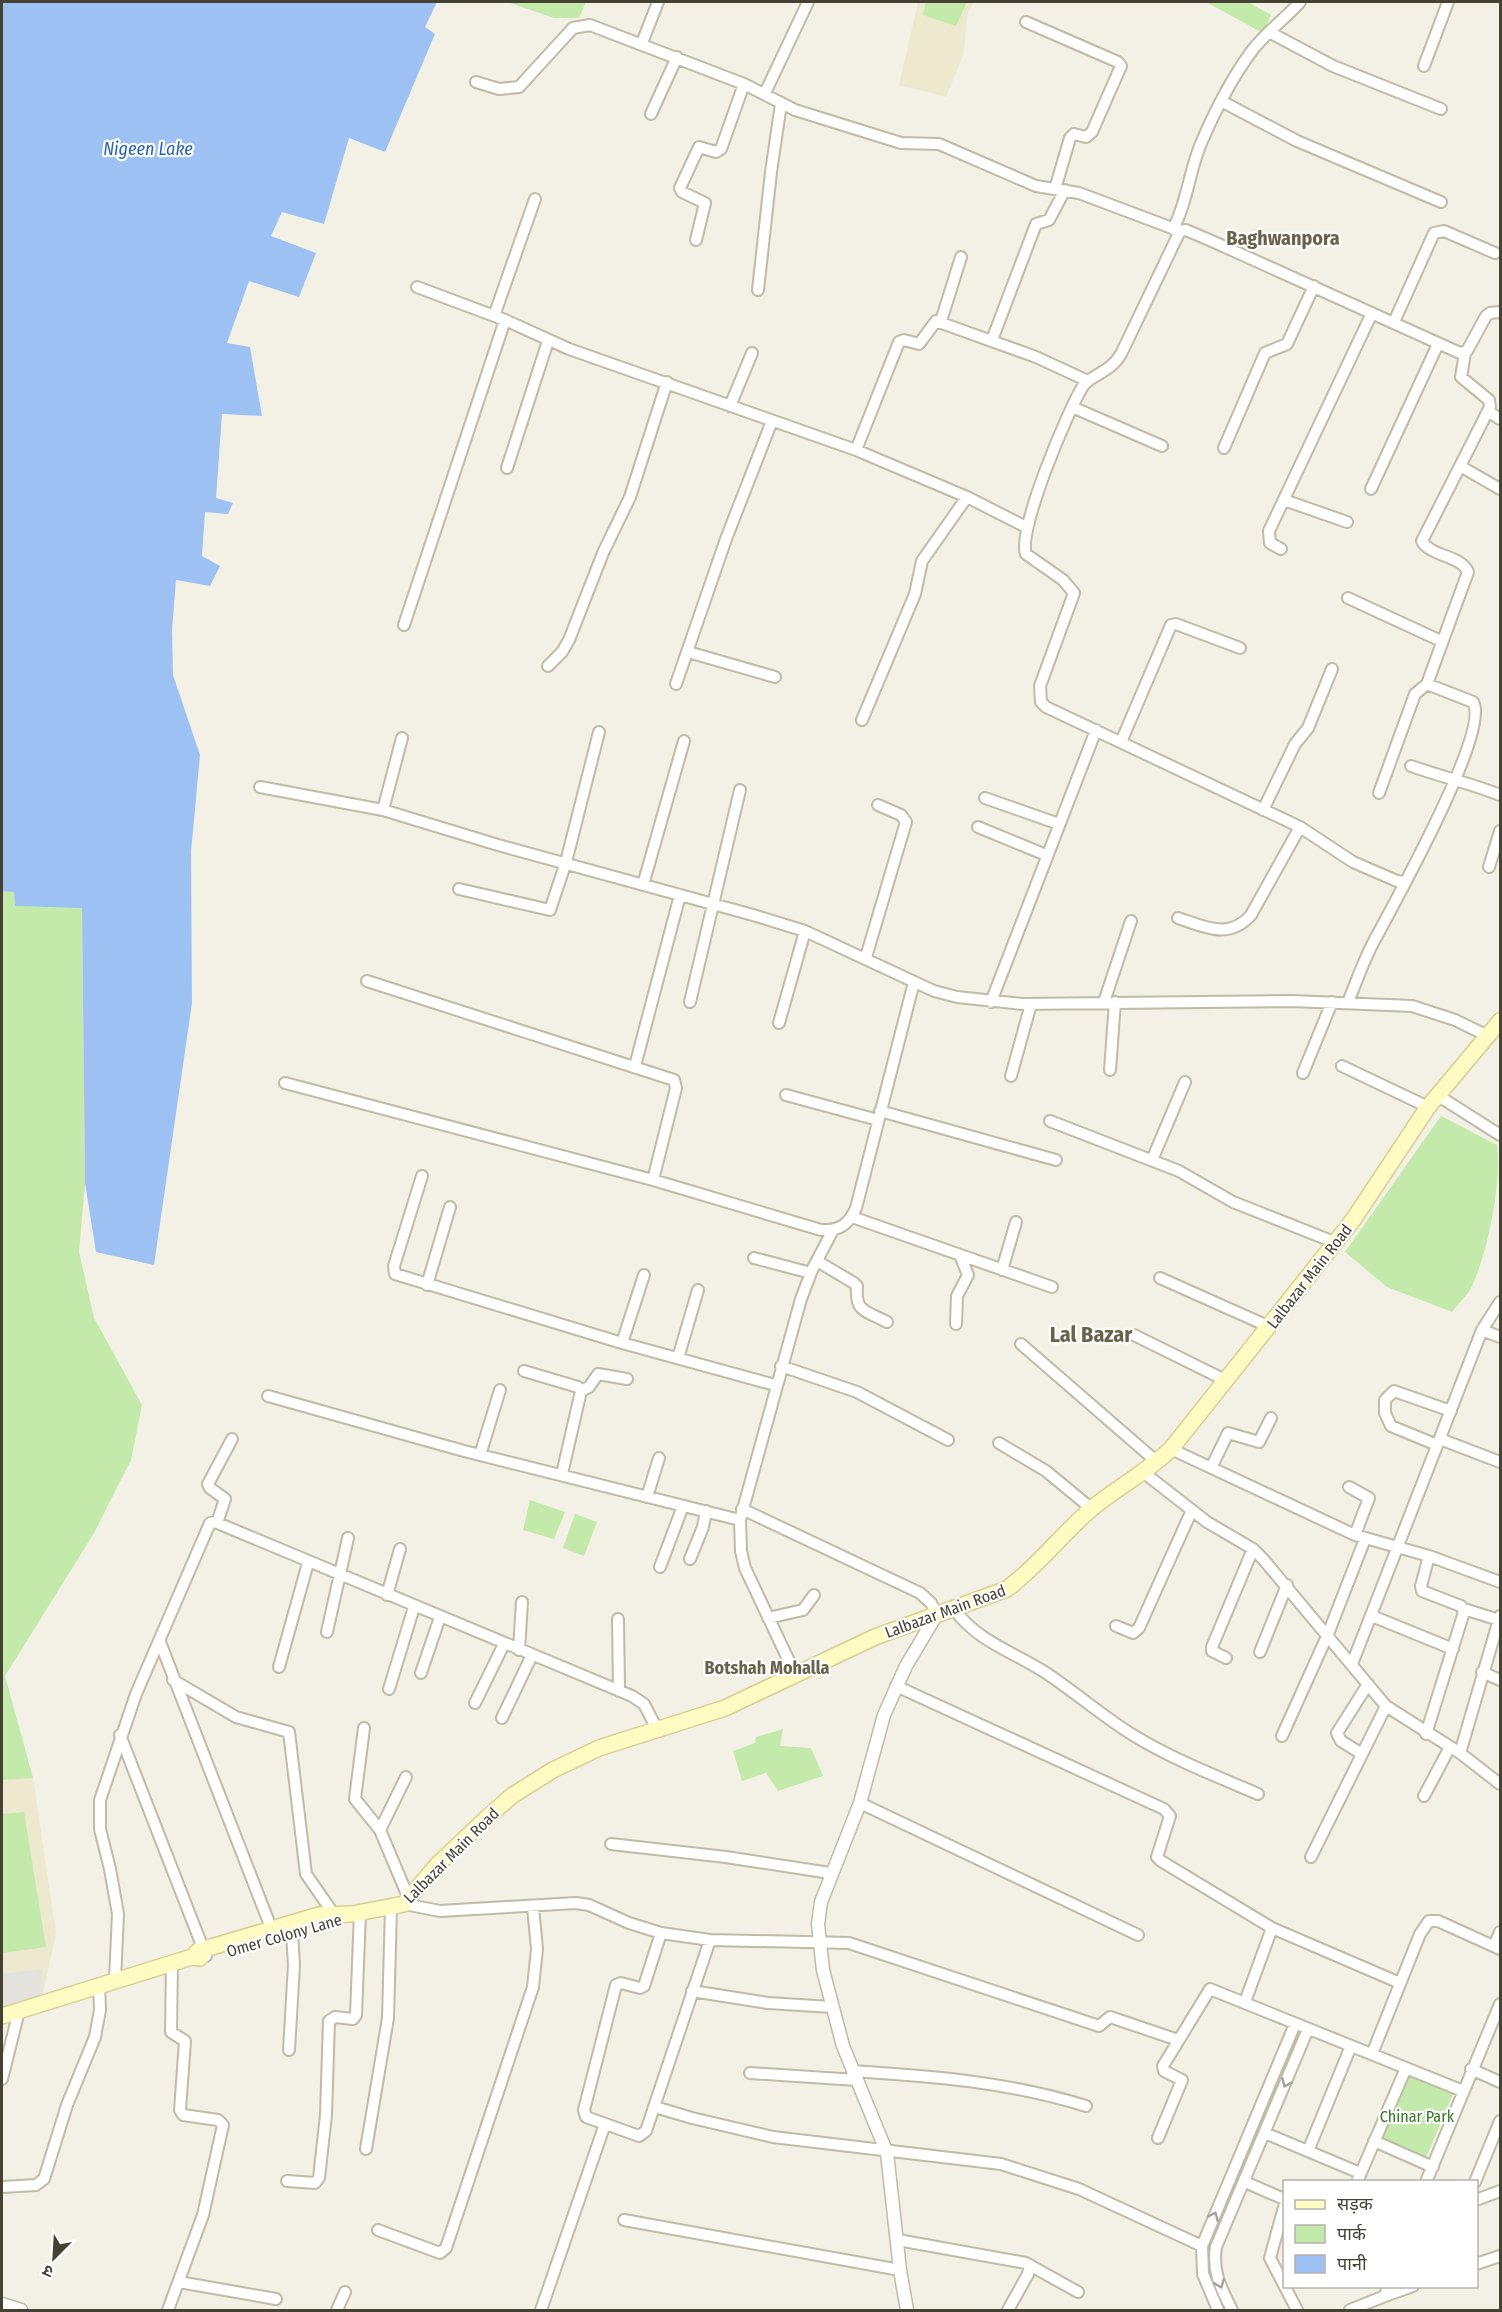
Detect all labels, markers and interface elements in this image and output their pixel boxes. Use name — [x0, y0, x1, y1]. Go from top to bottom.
water label: Nigeen Lake — [103, 138, 193, 160]
district label: Baghwanpora — [1226, 226, 1340, 250]
street label: Lalbazar Main Road — [1263, 1220, 1356, 1332]
district label: Lal Bazar — [1050, 1321, 1133, 1348]
street label: Lalbazar Main Road — [882, 1581, 1008, 1642]
district label: Botshah Mohalla — [705, 1657, 830, 1679]
street label: Lalbazar Main Road — [400, 1804, 503, 1907]
street label: Omer Colony Lane — [224, 1910, 344, 1961]
one-way arrow — [1281, 2077, 1293, 2088]
park label: Chinar Park — [1380, 2107, 1455, 2126]
legend — [1283, 2180, 1478, 2288]
text: सड़क — [1337, 2193, 1374, 2215]
one-way arrow — [1207, 2211, 1219, 2222]
text: पार्क — [1337, 2223, 1367, 2245]
north arrow — [24, 2228, 84, 2288]
text: पानी — [1337, 2253, 1367, 2275]
text: उ — [39, 2260, 56, 2282]
one-way arrow — [1212, 2278, 1225, 2288]

